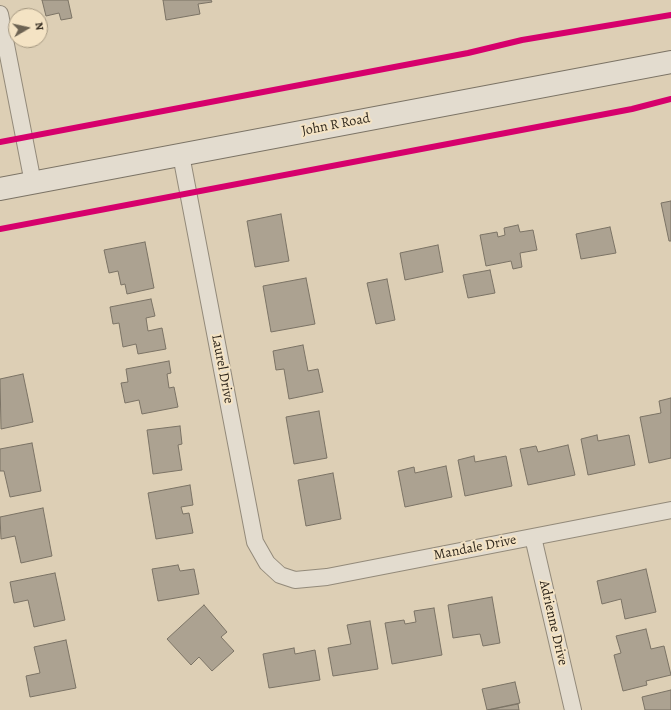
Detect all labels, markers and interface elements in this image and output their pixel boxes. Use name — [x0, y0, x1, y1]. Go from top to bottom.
north arrow — [8, 8, 48, 48]
text: N — [31, 21, 47, 31]
street label: John R Road — [300, 110, 372, 140]
street label: Laurel Drive — [207, 333, 237, 405]
street label: Mandale Drive — [432, 532, 518, 564]
street label: Adrienne Drive — [535, 579, 571, 667]

